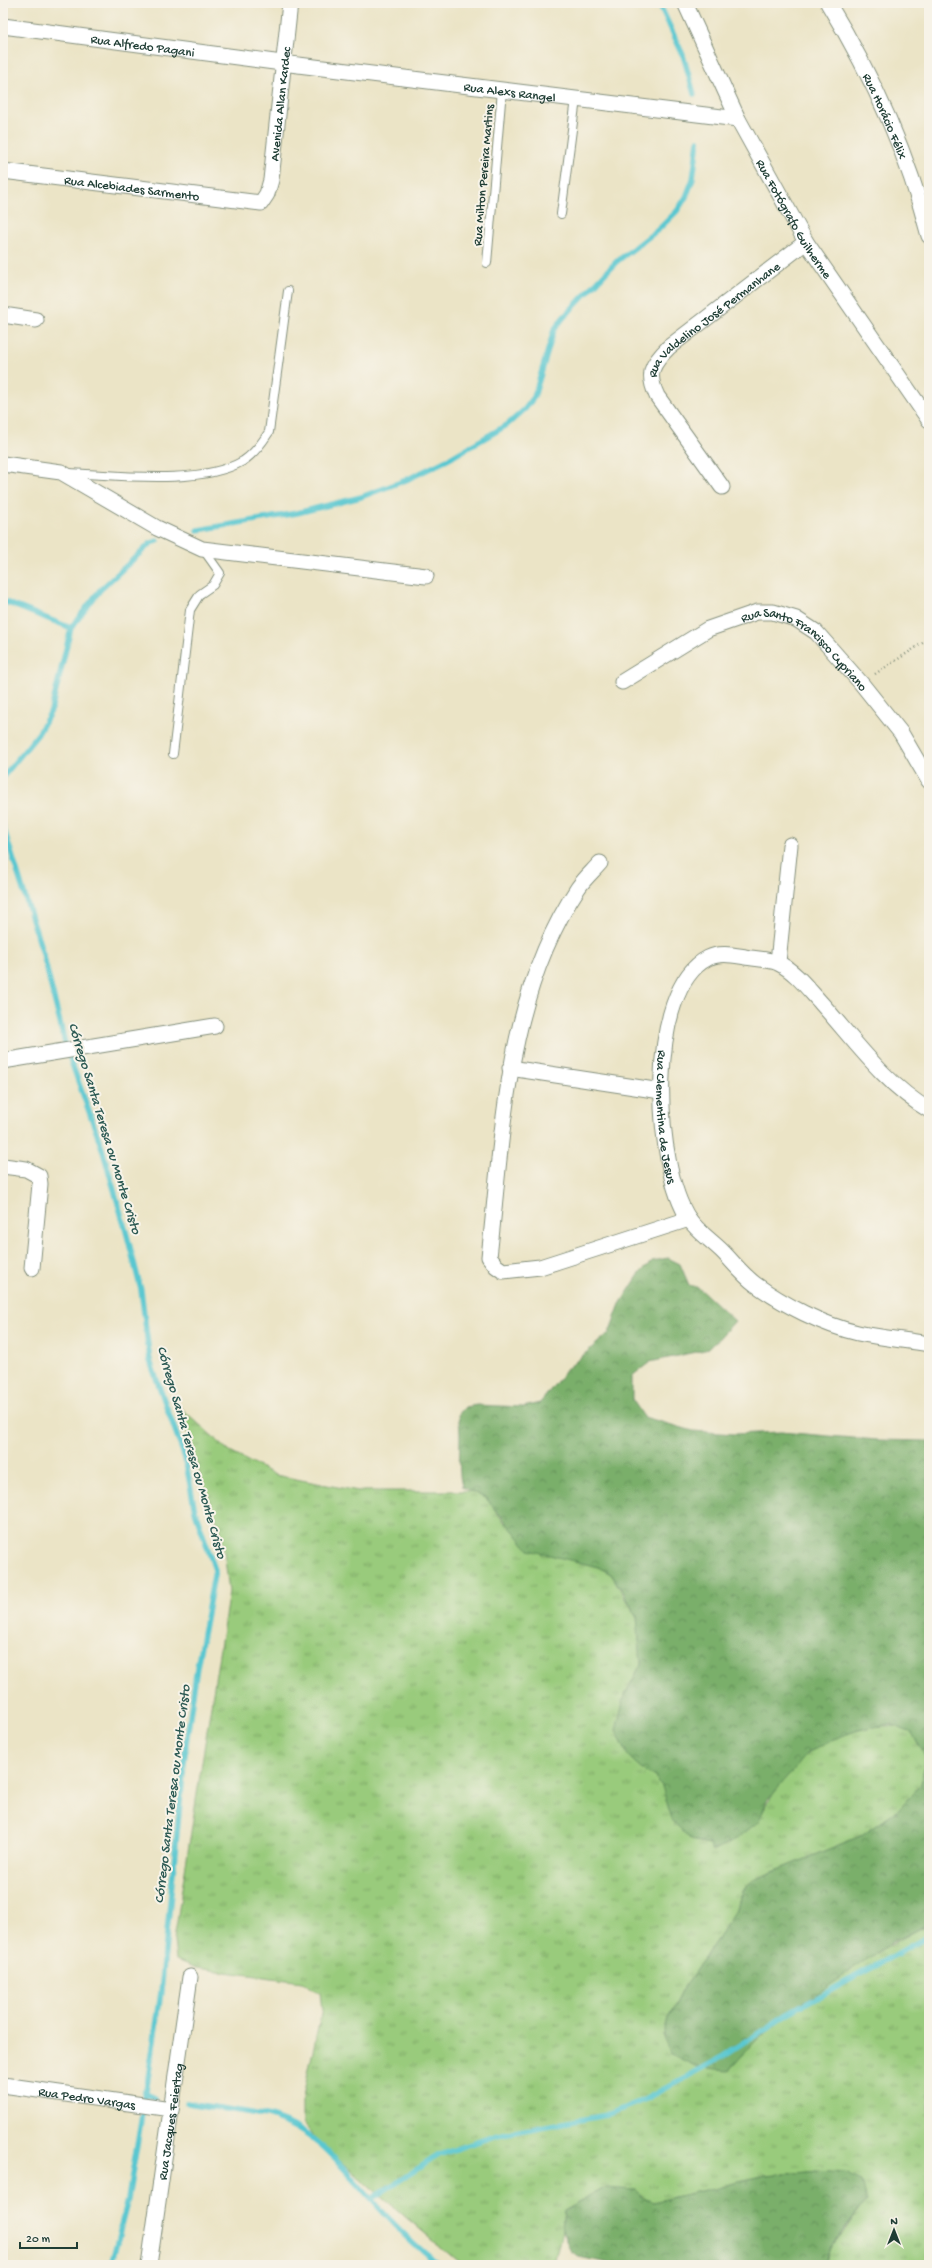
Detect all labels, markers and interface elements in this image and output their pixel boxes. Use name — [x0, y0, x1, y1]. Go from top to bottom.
street label: Rua Alfredo Pagani — [90, 33, 195, 61]
street label: Avenida Allan Kardec — [268, 46, 295, 162]
street label: Rua Horácio Félix — [858, 71, 909, 162]
street label: Rua Alexs Rangel — [463, 80, 556, 107]
street label: Rua Milton Pereira Martins — [471, 103, 498, 247]
street label: Rua Fotógrafo Guilherme — [752, 157, 834, 282]
street label: Rua Alcebiades Sarmento — [63, 174, 200, 205]
street label: Rua Valdelino José Permanhane — [646, 259, 784, 378]
street label: Rua Santo Francisco Cypriano — [739, 606, 870, 695]
water label: Córrego Santa Teresa ou Monte Cristo — [63, 1021, 144, 1237]
street label: Rua Clementina de Jesus — [652, 1049, 679, 1187]
water label: Córrego Santa Teresa ou Monte Cristo — [152, 1345, 229, 1561]
water label: Córrego Santa Teresa ou Monte Cristo — [152, 1683, 195, 1905]
street label: Rua Jacques Feiertag — [156, 2062, 188, 2181]
street label: Rua Pedro Vargas — [37, 2085, 137, 2114]
north arrow — [874, 2210, 914, 2250]
text: N — [890, 2216, 898, 2228]
scale bar — [20, 2224, 77, 2250]
text: 20 m — [26, 2233, 51, 2247]

